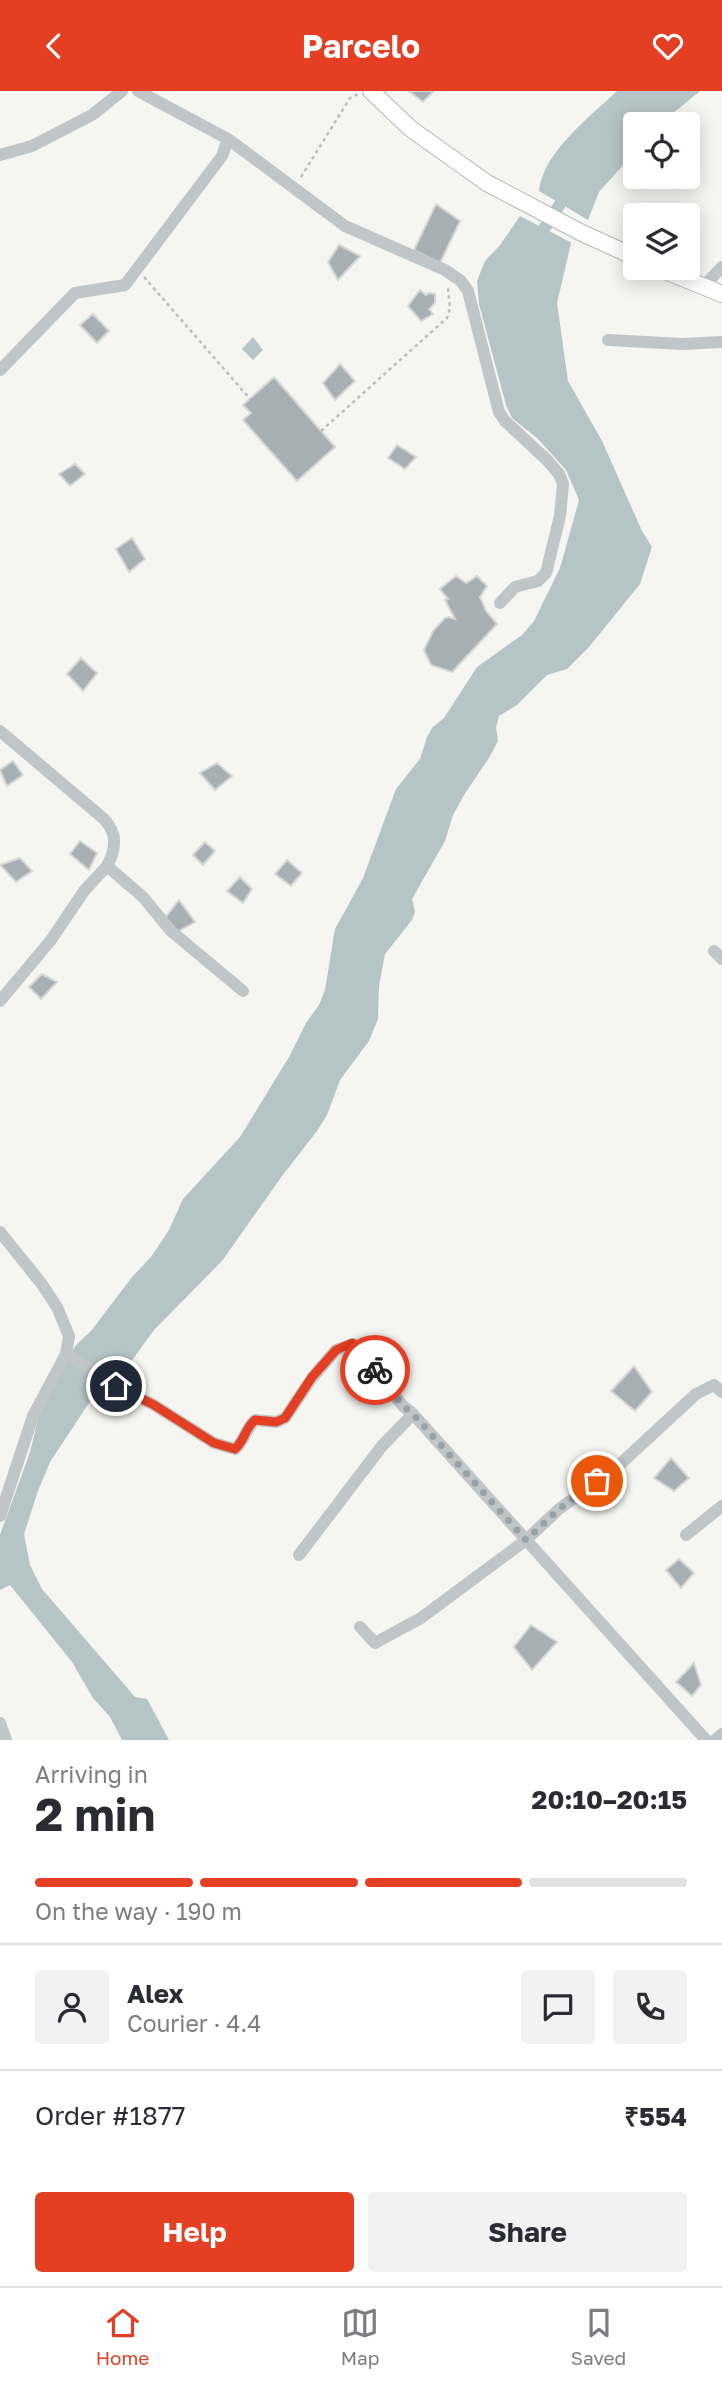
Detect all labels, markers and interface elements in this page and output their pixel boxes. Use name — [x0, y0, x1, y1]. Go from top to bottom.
icon: back — [35, 27, 73, 65]
text: Parcelo — [302, 27, 420, 65]
icon: heart — [649, 27, 687, 65]
map controls — [623, 112, 700, 280]
button: locate — [623, 112, 700, 189]
button: layers — [623, 203, 700, 280]
courier — [340, 1335, 410, 1405]
icon: bike — [356, 1351, 394, 1389]
pin — [86, 1356, 146, 1416]
icon: home — [97, 1367, 135, 1405]
pin — [567, 1451, 627, 1511]
icon: bag — [578, 1462, 616, 1500]
text: Arriving in — [35, 1760, 148, 1788]
text: 20:10–20:15 — [532, 1784, 687, 1815]
text: 2 min — [35, 1786, 155, 1841]
text: On the way · 190 m — [35, 1897, 242, 1925]
button: person — [35, 1970, 109, 2044]
button: chat — [521, 1970, 595, 2044]
button: phone — [613, 1970, 687, 2044]
text: Alex — [127, 1978, 184, 2009]
text: Courier · 4.4 — [127, 2009, 261, 2037]
text: Order #1877 — [35, 2100, 186, 2131]
text: ₹554 — [624, 2101, 687, 2132]
button: Help — [35, 2192, 354, 2272]
button: Share — [368, 2192, 687, 2272]
tab: Home — [96, 2304, 149, 2369]
tab: Map — [341, 2304, 379, 2369]
tab: Saved — [571, 2304, 626, 2369]

